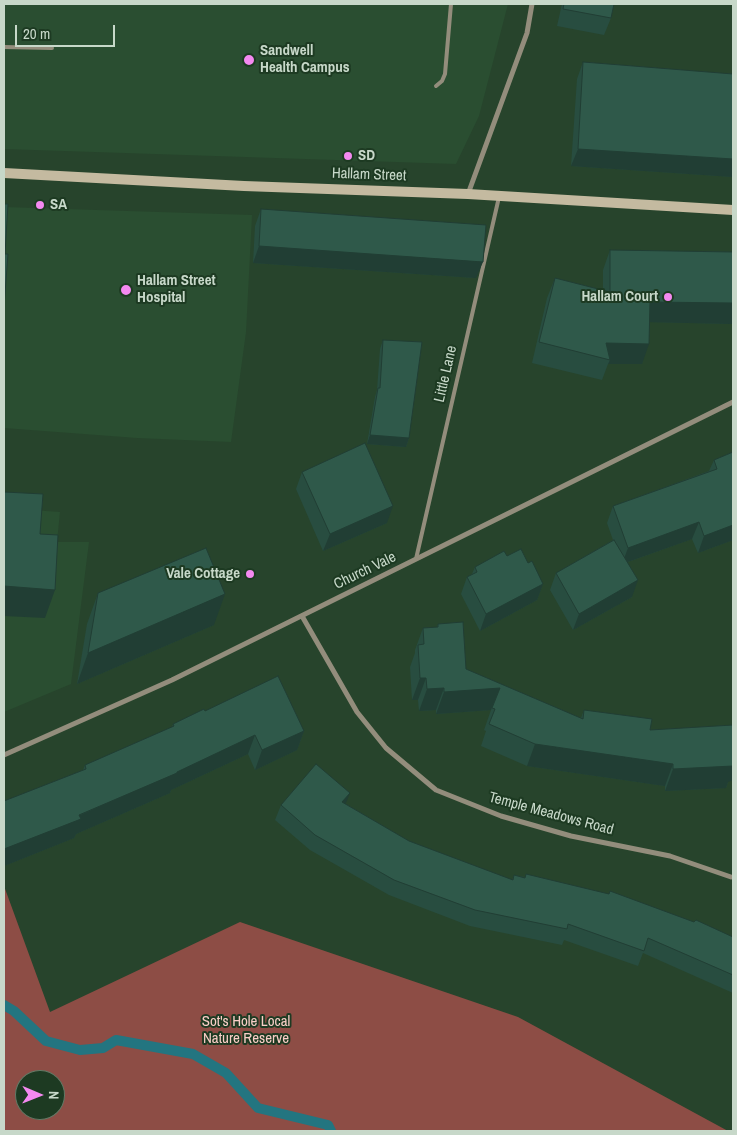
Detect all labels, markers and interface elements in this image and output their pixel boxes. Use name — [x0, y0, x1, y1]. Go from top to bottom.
scale bar — [18, 15, 118, 47]
text: 20 m — [23, 23, 50, 44]
place label: Sandwell Health Campus — [260, 42, 350, 77]
marker: Sandwell Health Campus — [242, 53, 256, 67]
place label: SD — [358, 147, 375, 165]
marker: SD — [342, 150, 354, 162]
street label: Hallam Street — [331, 165, 407, 185]
place label: SA — [50, 196, 67, 214]
marker: SA — [34, 199, 46, 211]
place label: Hallam Street Hospital — [137, 272, 216, 307]
marker: Hallam Street Hospital — [119, 283, 133, 297]
place label: Hallam Court — [581, 288, 658, 306]
marker: Hallam Court — [662, 291, 674, 303]
street label: Little Lane — [431, 344, 461, 404]
street label: Church Vale — [331, 548, 399, 594]
place label: Vale Cottage — [166, 565, 240, 583]
marker: Vale Cottage — [244, 568, 256, 580]
street label: Temple Meadows Road — [487, 789, 615, 839]
park label: Sot's Hole Local Nature Reserve — [202, 1013, 290, 1048]
north arrow — [15, 1070, 65, 1120]
text: N — [45, 1091, 63, 1100]

